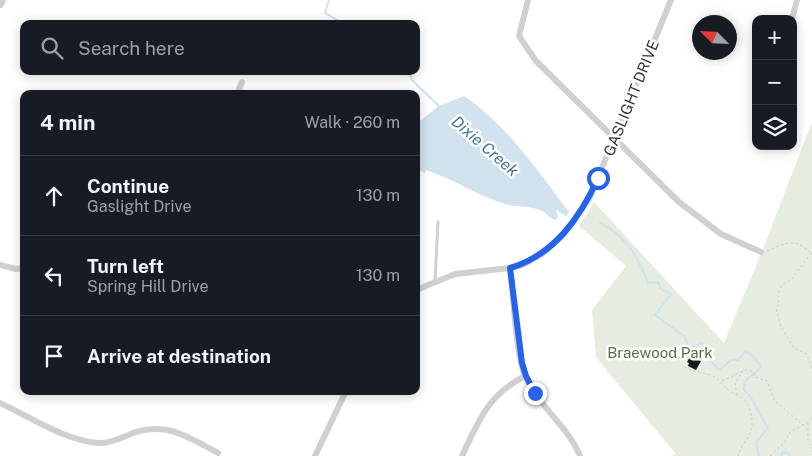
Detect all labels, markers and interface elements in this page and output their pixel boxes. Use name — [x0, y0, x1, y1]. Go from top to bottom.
north arrow — [692, 15, 737, 60]
map controls — [752, 15, 797, 150]
button: + — [752, 15, 797, 60]
search box — [20, 20, 420, 75]
icon: search — [38, 34, 66, 62]
text: Search here — [78, 37, 185, 59]
street label: GASLIGHT DRIVE — [600, 38, 662, 158]
button: − — [752, 60, 797, 105]
button: layers — [752, 105, 797, 150]
text: 4 min — [40, 110, 95, 135]
water label: Dixie Creek — [448, 112, 523, 180]
text: Walk · 260 m — [305, 113, 400, 132]
route start — [587, 167, 610, 190]
text: Continue — [87, 175, 169, 197]
icon: ahead — [40, 182, 68, 210]
text: 130 m — [356, 186, 400, 205]
text: Gaslight Drive — [87, 197, 192, 216]
text: Turn left — [87, 255, 164, 277]
icon: left — [40, 262, 68, 290]
text: 130 m — [356, 266, 400, 285]
text: Spring Hill Drive — [87, 277, 209, 296]
icon: arrive — [40, 342, 68, 370]
park label: Braewood Park — [607, 344, 713, 361]
text: Arrive at destination — [87, 345, 271, 367]
route end — [524, 382, 547, 405]

